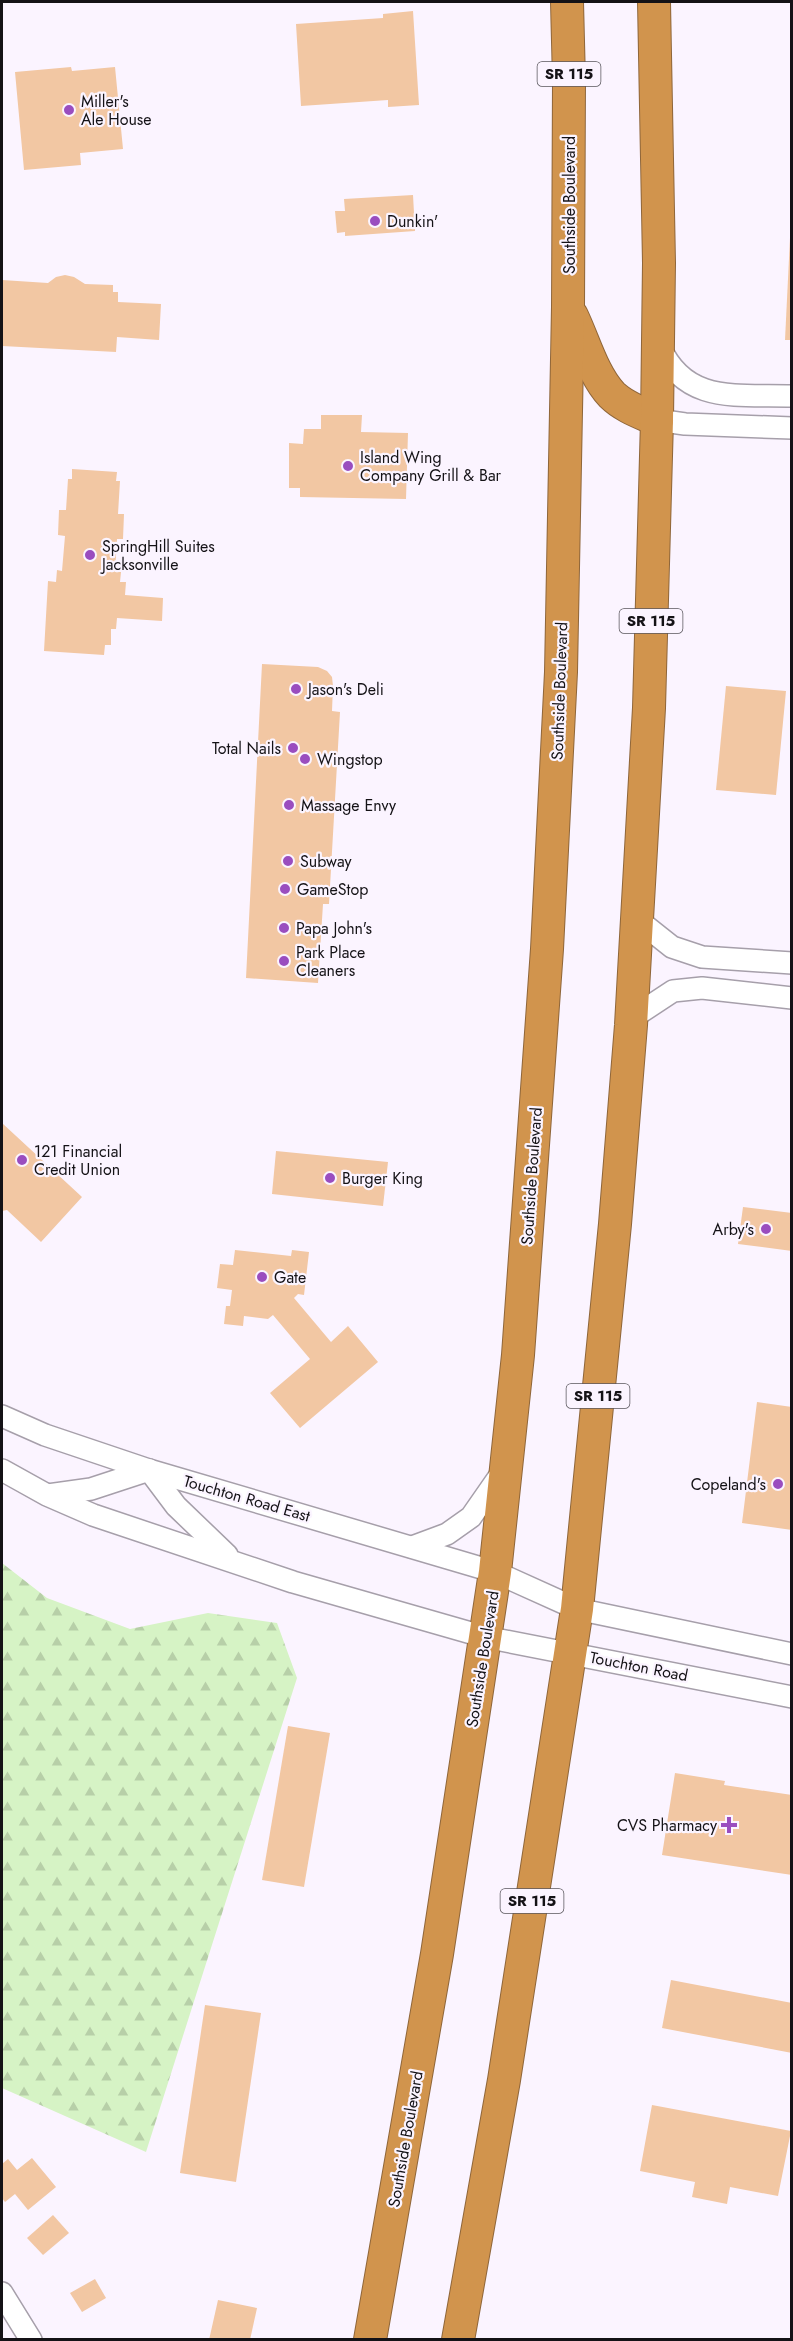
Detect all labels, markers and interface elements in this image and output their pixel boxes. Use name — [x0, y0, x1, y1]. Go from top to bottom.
road number: SR 115 — [538, 62, 600, 86]
place label: Miller's Ale House — [81, 90, 152, 131]
marker: Miller's Ale House — [62, 103, 76, 117]
street label: Southside Boulevard — [558, 136, 581, 274]
place label: Dunkin' — [387, 210, 438, 233]
marker: Dunkin' — [368, 214, 382, 228]
place label: Island Wing Company Grill & Bar — [360, 446, 502, 487]
marker: Island Wing Company Grill & Bar — [341, 459, 355, 473]
place label: SpringHill Suites Jacksonville — [100, 535, 215, 576]
marker: SpringHill Suites Jacksonville — [83, 548, 97, 562]
road number: SR 115 — [620, 609, 682, 633]
street label: Southside Boulevard — [546, 622, 573, 760]
place label: Jason's Deli — [306, 678, 384, 701]
marker: Jason's Deli — [289, 682, 303, 696]
place label: Total Nails — [212, 737, 281, 760]
marker: Total Nails — [286, 741, 300, 755]
place label: Wingstop — [317, 748, 383, 771]
marker: Wingstop — [298, 752, 312, 766]
place label: Massage Envy — [301, 794, 397, 817]
marker: Massage Envy — [282, 798, 296, 812]
place label: Subway — [300, 850, 353, 873]
marker: Subway — [281, 854, 295, 868]
place label: GameStop — [297, 878, 368, 901]
marker: GameStop — [278, 882, 292, 896]
place label: Papa John's — [296, 917, 372, 940]
marker: Papa John's — [277, 921, 291, 935]
place label: Park Place Cleaners — [296, 941, 365, 982]
marker: Park Place Cleaners — [277, 954, 291, 968]
street label: Southside Boulevard — [515, 1106, 548, 1246]
place label: 121 Financial Credit Union — [34, 1140, 122, 1181]
marker: 121 Financial Credit Union — [15, 1153, 29, 1167]
place label: Burger King — [342, 1167, 423, 1190]
marker: Burger King — [323, 1171, 337, 1185]
place label: Arby's — [713, 1218, 754, 1241]
marker: Arby's — [759, 1222, 773, 1236]
place label: Gate — [274, 1266, 306, 1289]
marker: Gate — [255, 1270, 269, 1284]
road number: SR 115 — [566, 1384, 630, 1408]
street label: Touchton Road East — [181, 1469, 313, 1528]
place label: Copeland's — [691, 1473, 766, 1496]
marker: Copeland's — [771, 1477, 785, 1491]
street label: Southside Boulevard — [460, 1589, 505, 1729]
street label: Touchton Road — [588, 1646, 690, 1687]
place label: CVS Pharmacy — [617, 1814, 718, 1837]
marker: CVS Pharmacy — [722, 1818, 736, 1832]
road number: SR 115 — [500, 1889, 564, 1913]
street label: Southside Boulevard — [382, 2069, 429, 2209]

